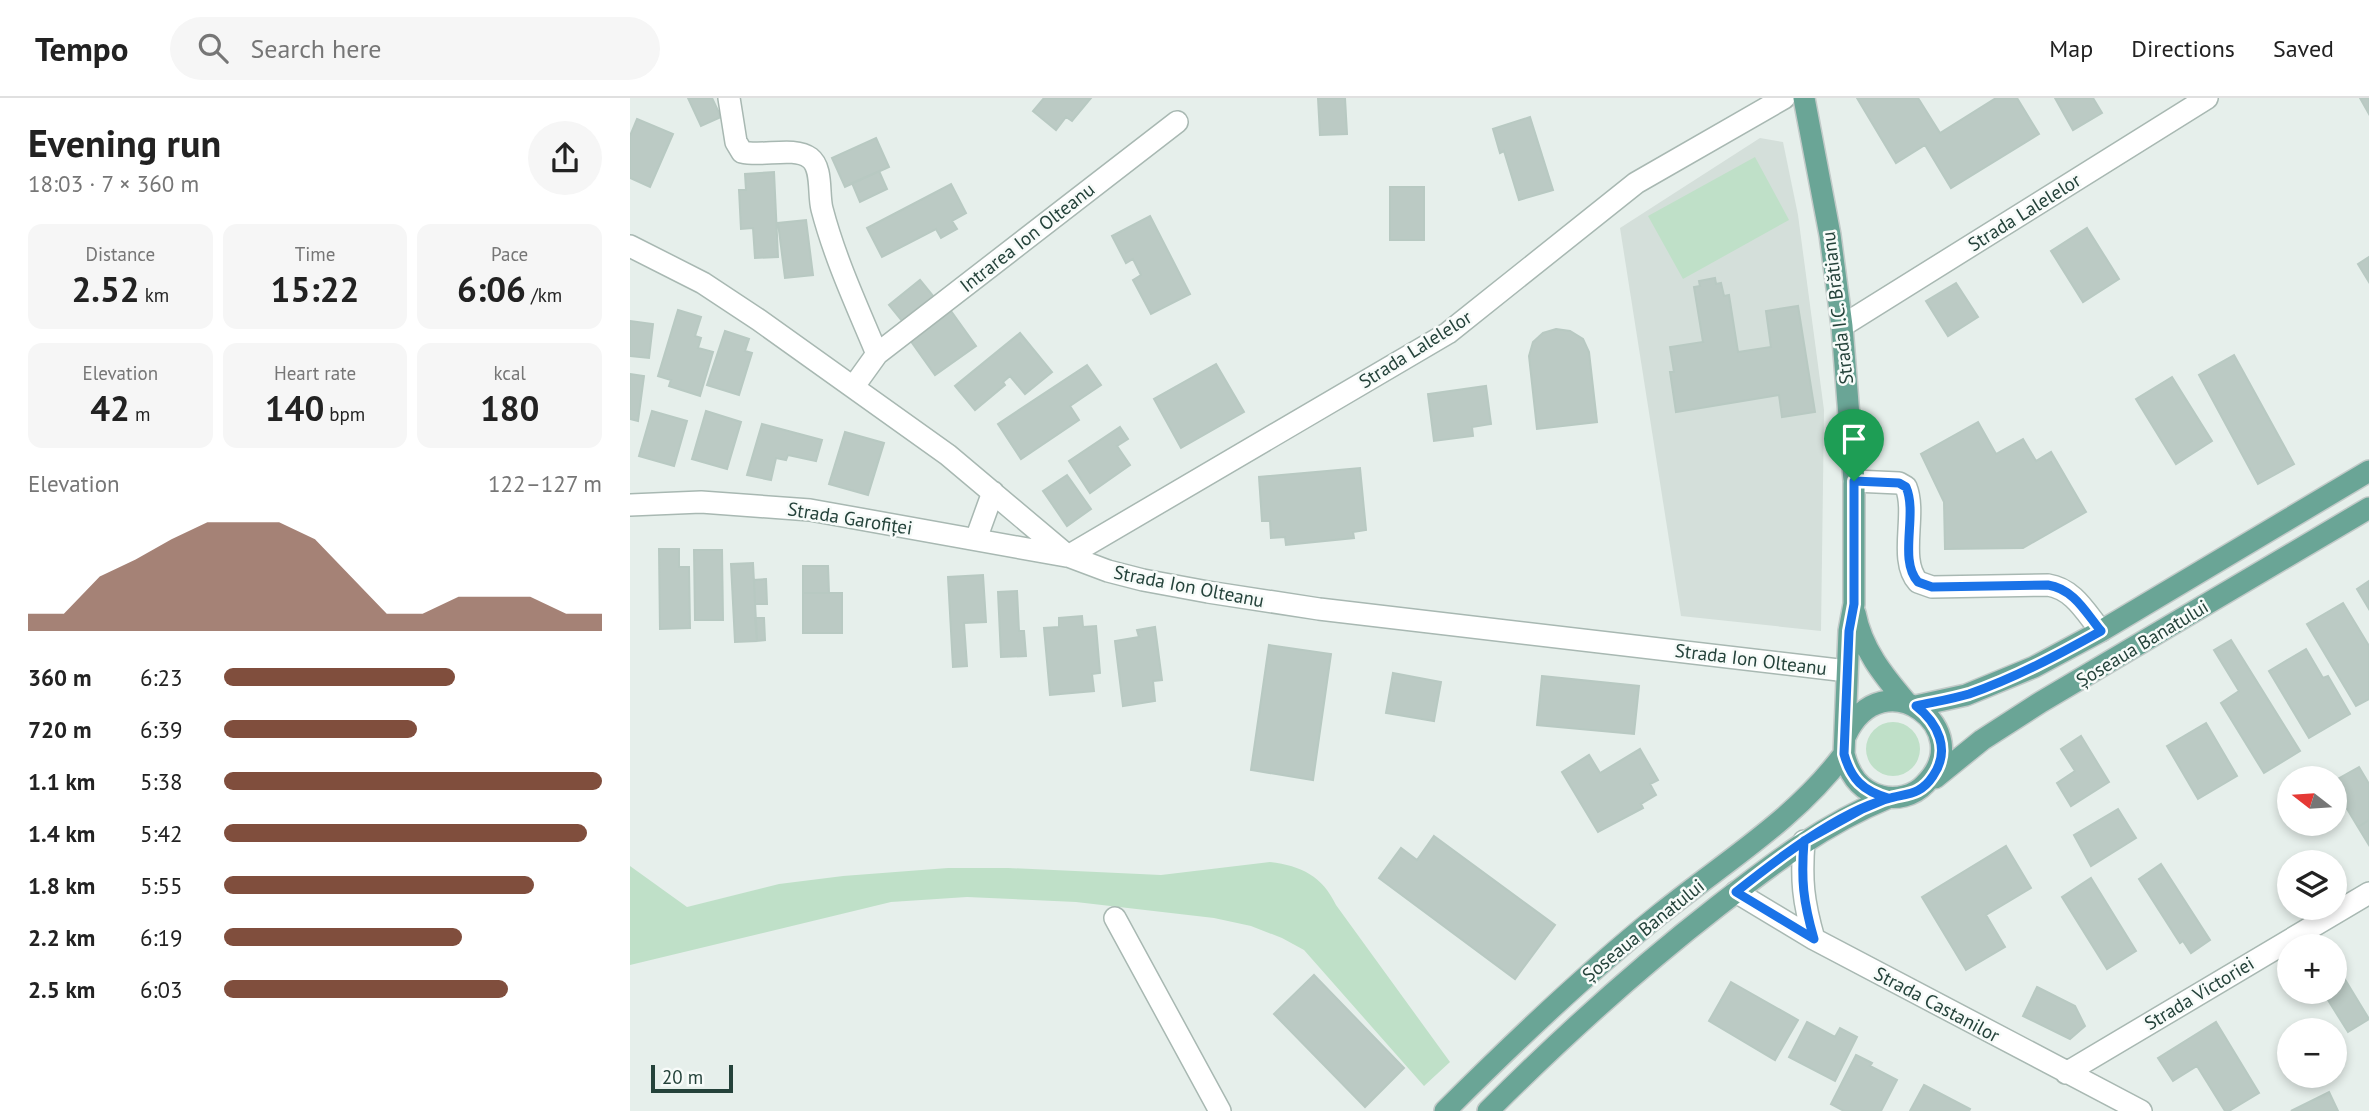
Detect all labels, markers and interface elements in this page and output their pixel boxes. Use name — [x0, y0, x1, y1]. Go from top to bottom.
search box — [170, 17, 660, 80]
text: Tempo — [35, 27, 128, 70]
icon: search — [194, 29, 232, 67]
text: Search here — [250, 32, 382, 65]
text: Map — [2049, 33, 2093, 64]
text: Directions — [2131, 33, 2235, 64]
text: Saved — [2273, 33, 2334, 64]
text: Evening run — [28, 118, 221, 167]
button: share — [528, 121, 602, 195]
street label: Strada Lalelelor — [1963, 167, 2085, 256]
text: 18:03 · 7 × 360 m — [28, 169, 199, 198]
street label: Intrarea Ion Olteanu — [955, 177, 1099, 297]
street label: Strada I.C. Brătianu — [1816, 230, 1858, 386]
text: Distance — [86, 242, 155, 266]
text: Time — [295, 242, 335, 266]
text: Pace — [491, 242, 528, 266]
text: 2.52 — [71, 266, 140, 312]
text: 15:22 — [271, 266, 359, 312]
text: 6:06 — [457, 266, 526, 312]
text: km — [140, 283, 169, 307]
text: /km — [526, 283, 562, 307]
street label: Strada Lalelelor — [1354, 304, 1476, 393]
text: Elevation — [82, 361, 158, 385]
text: Heart rate — [274, 361, 356, 385]
text: kcal — [493, 361, 526, 385]
text: 42 — [90, 385, 130, 431]
text: 140 — [265, 385, 324, 431]
text: 180 — [480, 385, 539, 431]
text: m — [130, 402, 150, 426]
text: bpm — [324, 402, 365, 426]
pin — [1824, 409, 1884, 481]
icon: arrive — [1835, 420, 1873, 458]
text: Elevation — [28, 469, 120, 498]
text: 122–127 m — [488, 469, 602, 498]
street label: Strada Garofiței — [786, 496, 914, 540]
street label: Strada Ion Olteanu — [1112, 560, 1266, 612]
street label: Șoseaua Banatului — [2072, 594, 2212, 692]
street label: Strada Ion Olteanu — [1674, 638, 1828, 680]
text: 360 m — [28, 663, 91, 692]
text: 6:23 — [140, 663, 183, 692]
text: 720 m — [28, 715, 91, 744]
text: 6:39 — [140, 715, 183, 744]
north arrow — [2277, 766, 2347, 836]
map controls — [2277, 766, 2347, 1088]
text: 1.1 km — [28, 767, 95, 796]
text: 5:38 — [140, 767, 183, 796]
text: 1.4 km — [28, 819, 95, 848]
text: 5:42 — [140, 819, 183, 848]
button: layers — [2277, 850, 2347, 920]
text: 1.8 km — [28, 871, 95, 900]
text: 5:55 — [140, 871, 183, 900]
street label: Șoseaua Banatului — [1577, 873, 1709, 987]
text: 2.2 km — [28, 923, 95, 952]
text: 6:19 — [140, 923, 183, 952]
button: + — [2277, 934, 2347, 1004]
street label: Strada Victoriei — [2140, 951, 2258, 1035]
street label: Strada Castanilor — [1870, 961, 2004, 1047]
text: 2.5 km — [28, 975, 95, 1004]
text: 6:03 — [140, 975, 183, 1004]
button: − — [2277, 1018, 2347, 1088]
scale bar — [651, 1062, 733, 1094]
text: 20 m — [662, 1065, 703, 1089]

